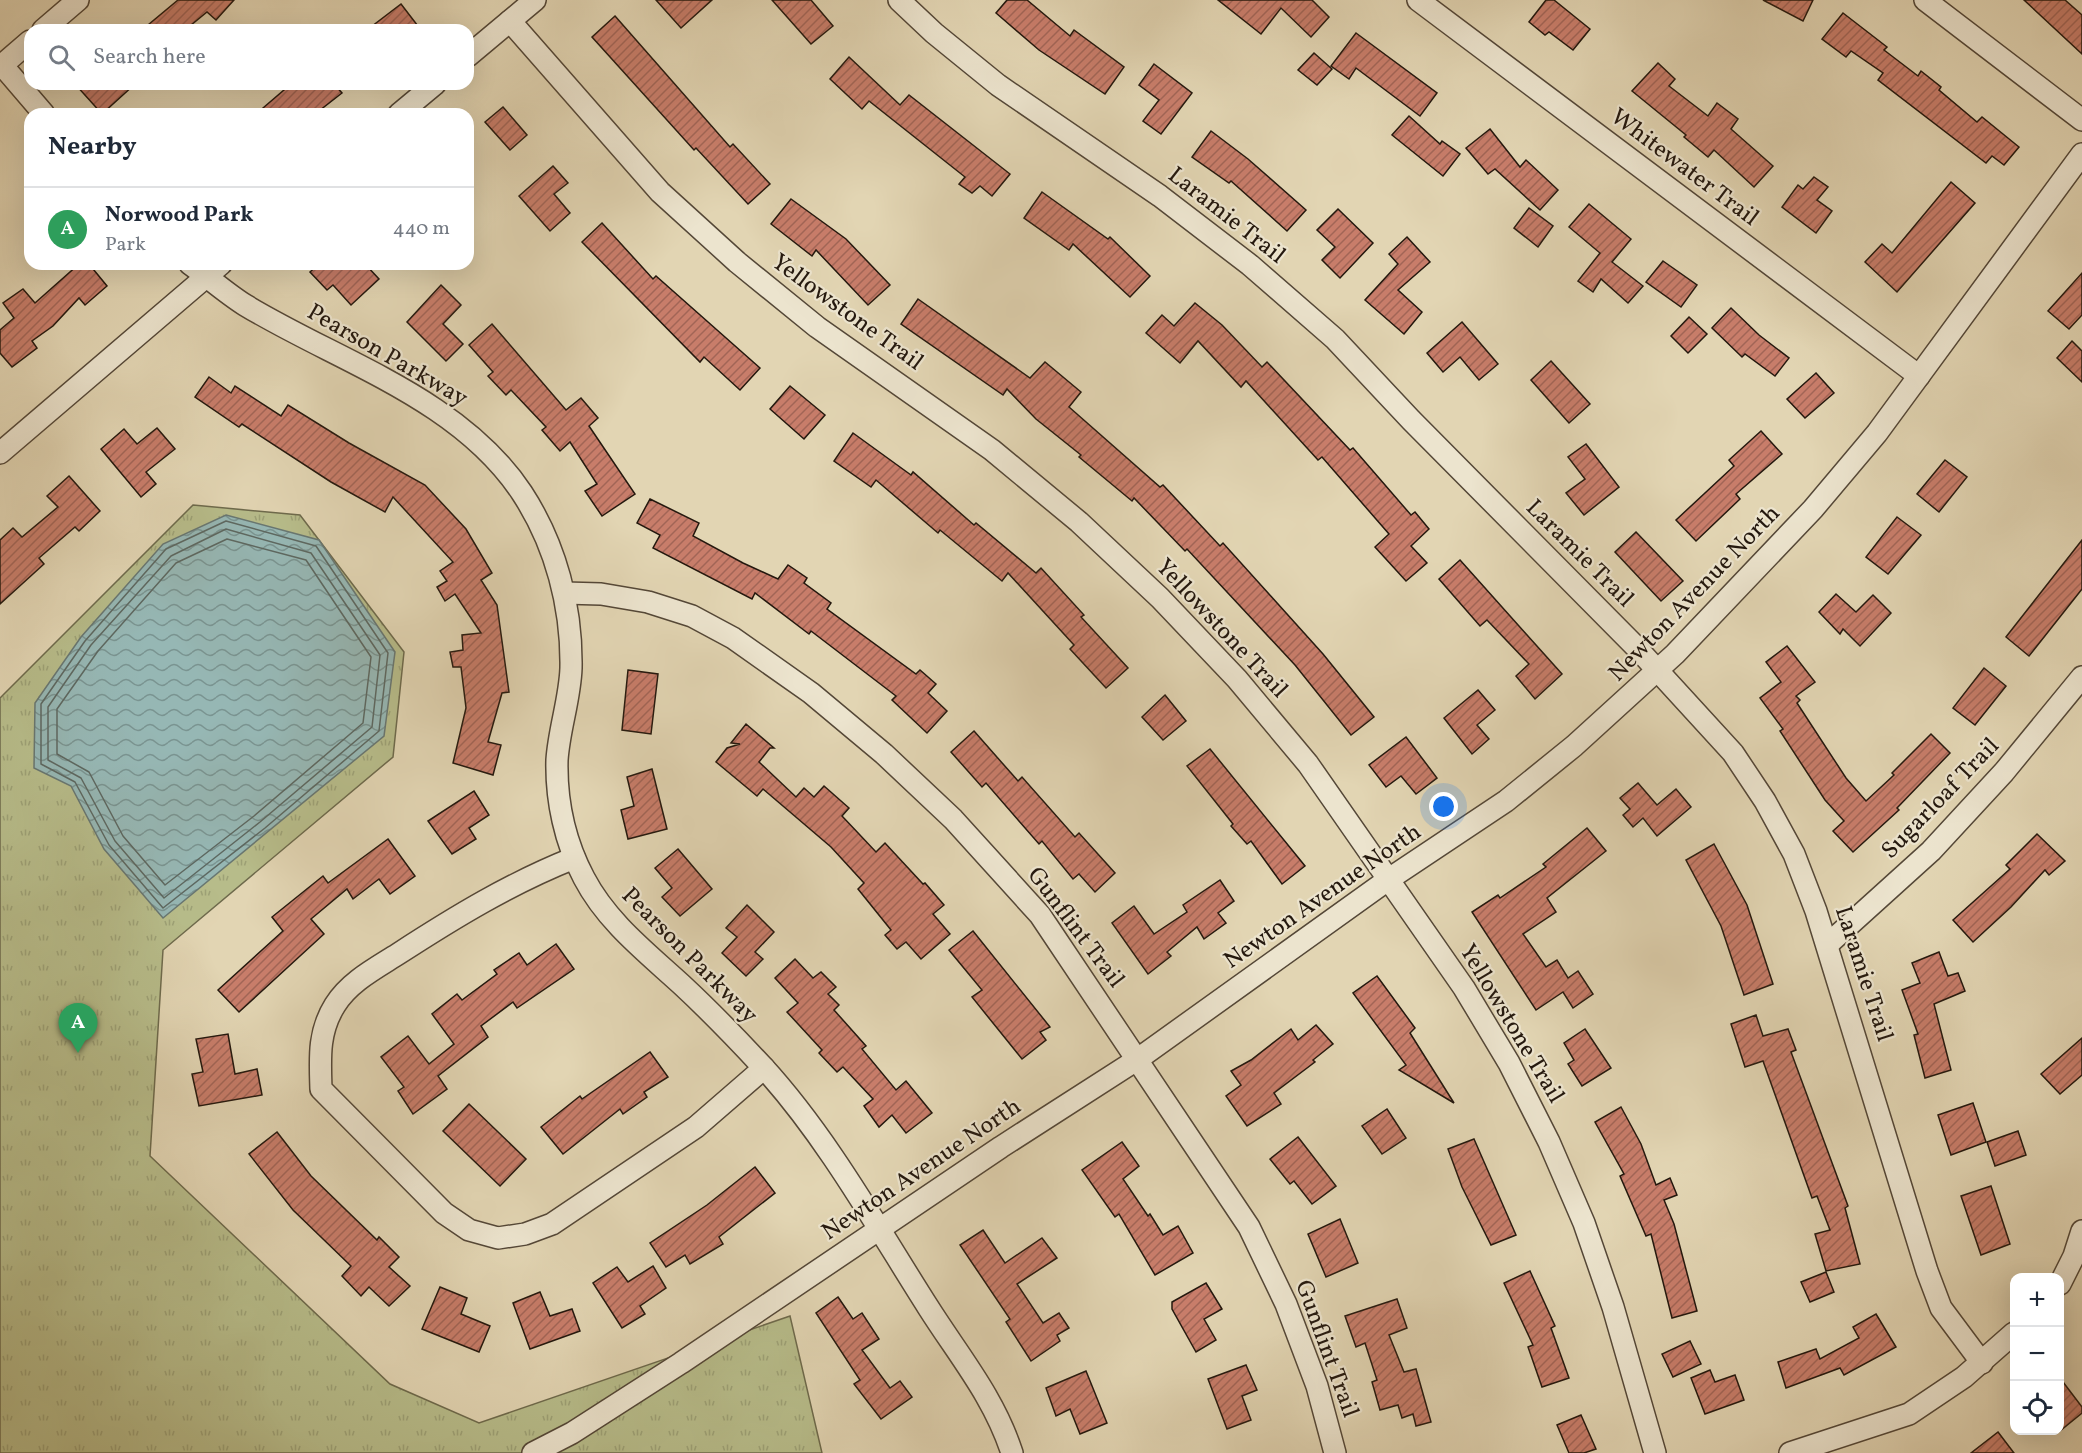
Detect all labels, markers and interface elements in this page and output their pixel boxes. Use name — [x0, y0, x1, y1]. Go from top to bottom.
search box — [24, 24, 474, 90]
icon: search — [45, 41, 78, 74]
text: Search here — [93, 42, 206, 73]
street label: Whitewater Trail — [1603, 101, 1765, 235]
text: Nearby — [48, 129, 137, 165]
street label: Laramie Trail — [1160, 159, 1292, 273]
text: Norwood Park — [105, 200, 254, 231]
text: A — [60, 215, 75, 243]
text: 440 m — [393, 215, 450, 243]
text: Park — [105, 231, 146, 259]
street label: Yellowstone Trail — [764, 246, 930, 380]
street label: Pearson Parkway — [300, 296, 474, 416]
street label: Laramie Trail — [1517, 492, 1641, 616]
street label: Newton Avenue North — [1601, 498, 1789, 690]
street label: Yellowstone Trail — [1147, 551, 1295, 707]
street label: Sugarloaf Trail — [1874, 731, 2008, 867]
your location — [1429, 792, 1458, 821]
street label: Newton Avenue North — [1217, 816, 1429, 978]
street label: Gunflint Trail — [1018, 860, 1132, 996]
street label: Pearson Parkway — [613, 880, 765, 1032]
street label: Laramie Trail — [1825, 902, 1901, 1046]
street label: Yellowstone Trail — [1450, 938, 1572, 1110]
pin: A — [58, 1004, 98, 1053]
street label: Newton Avenue North — [815, 1090, 1029, 1250]
map controls — [2010, 1273, 2064, 1435]
button: + — [2010, 1273, 2064, 1327]
street label: Gunflint Trail — [1285, 1276, 1367, 1422]
button: − — [2010, 1327, 2064, 1381]
button: locate — [2010, 1381, 2064, 1435]

